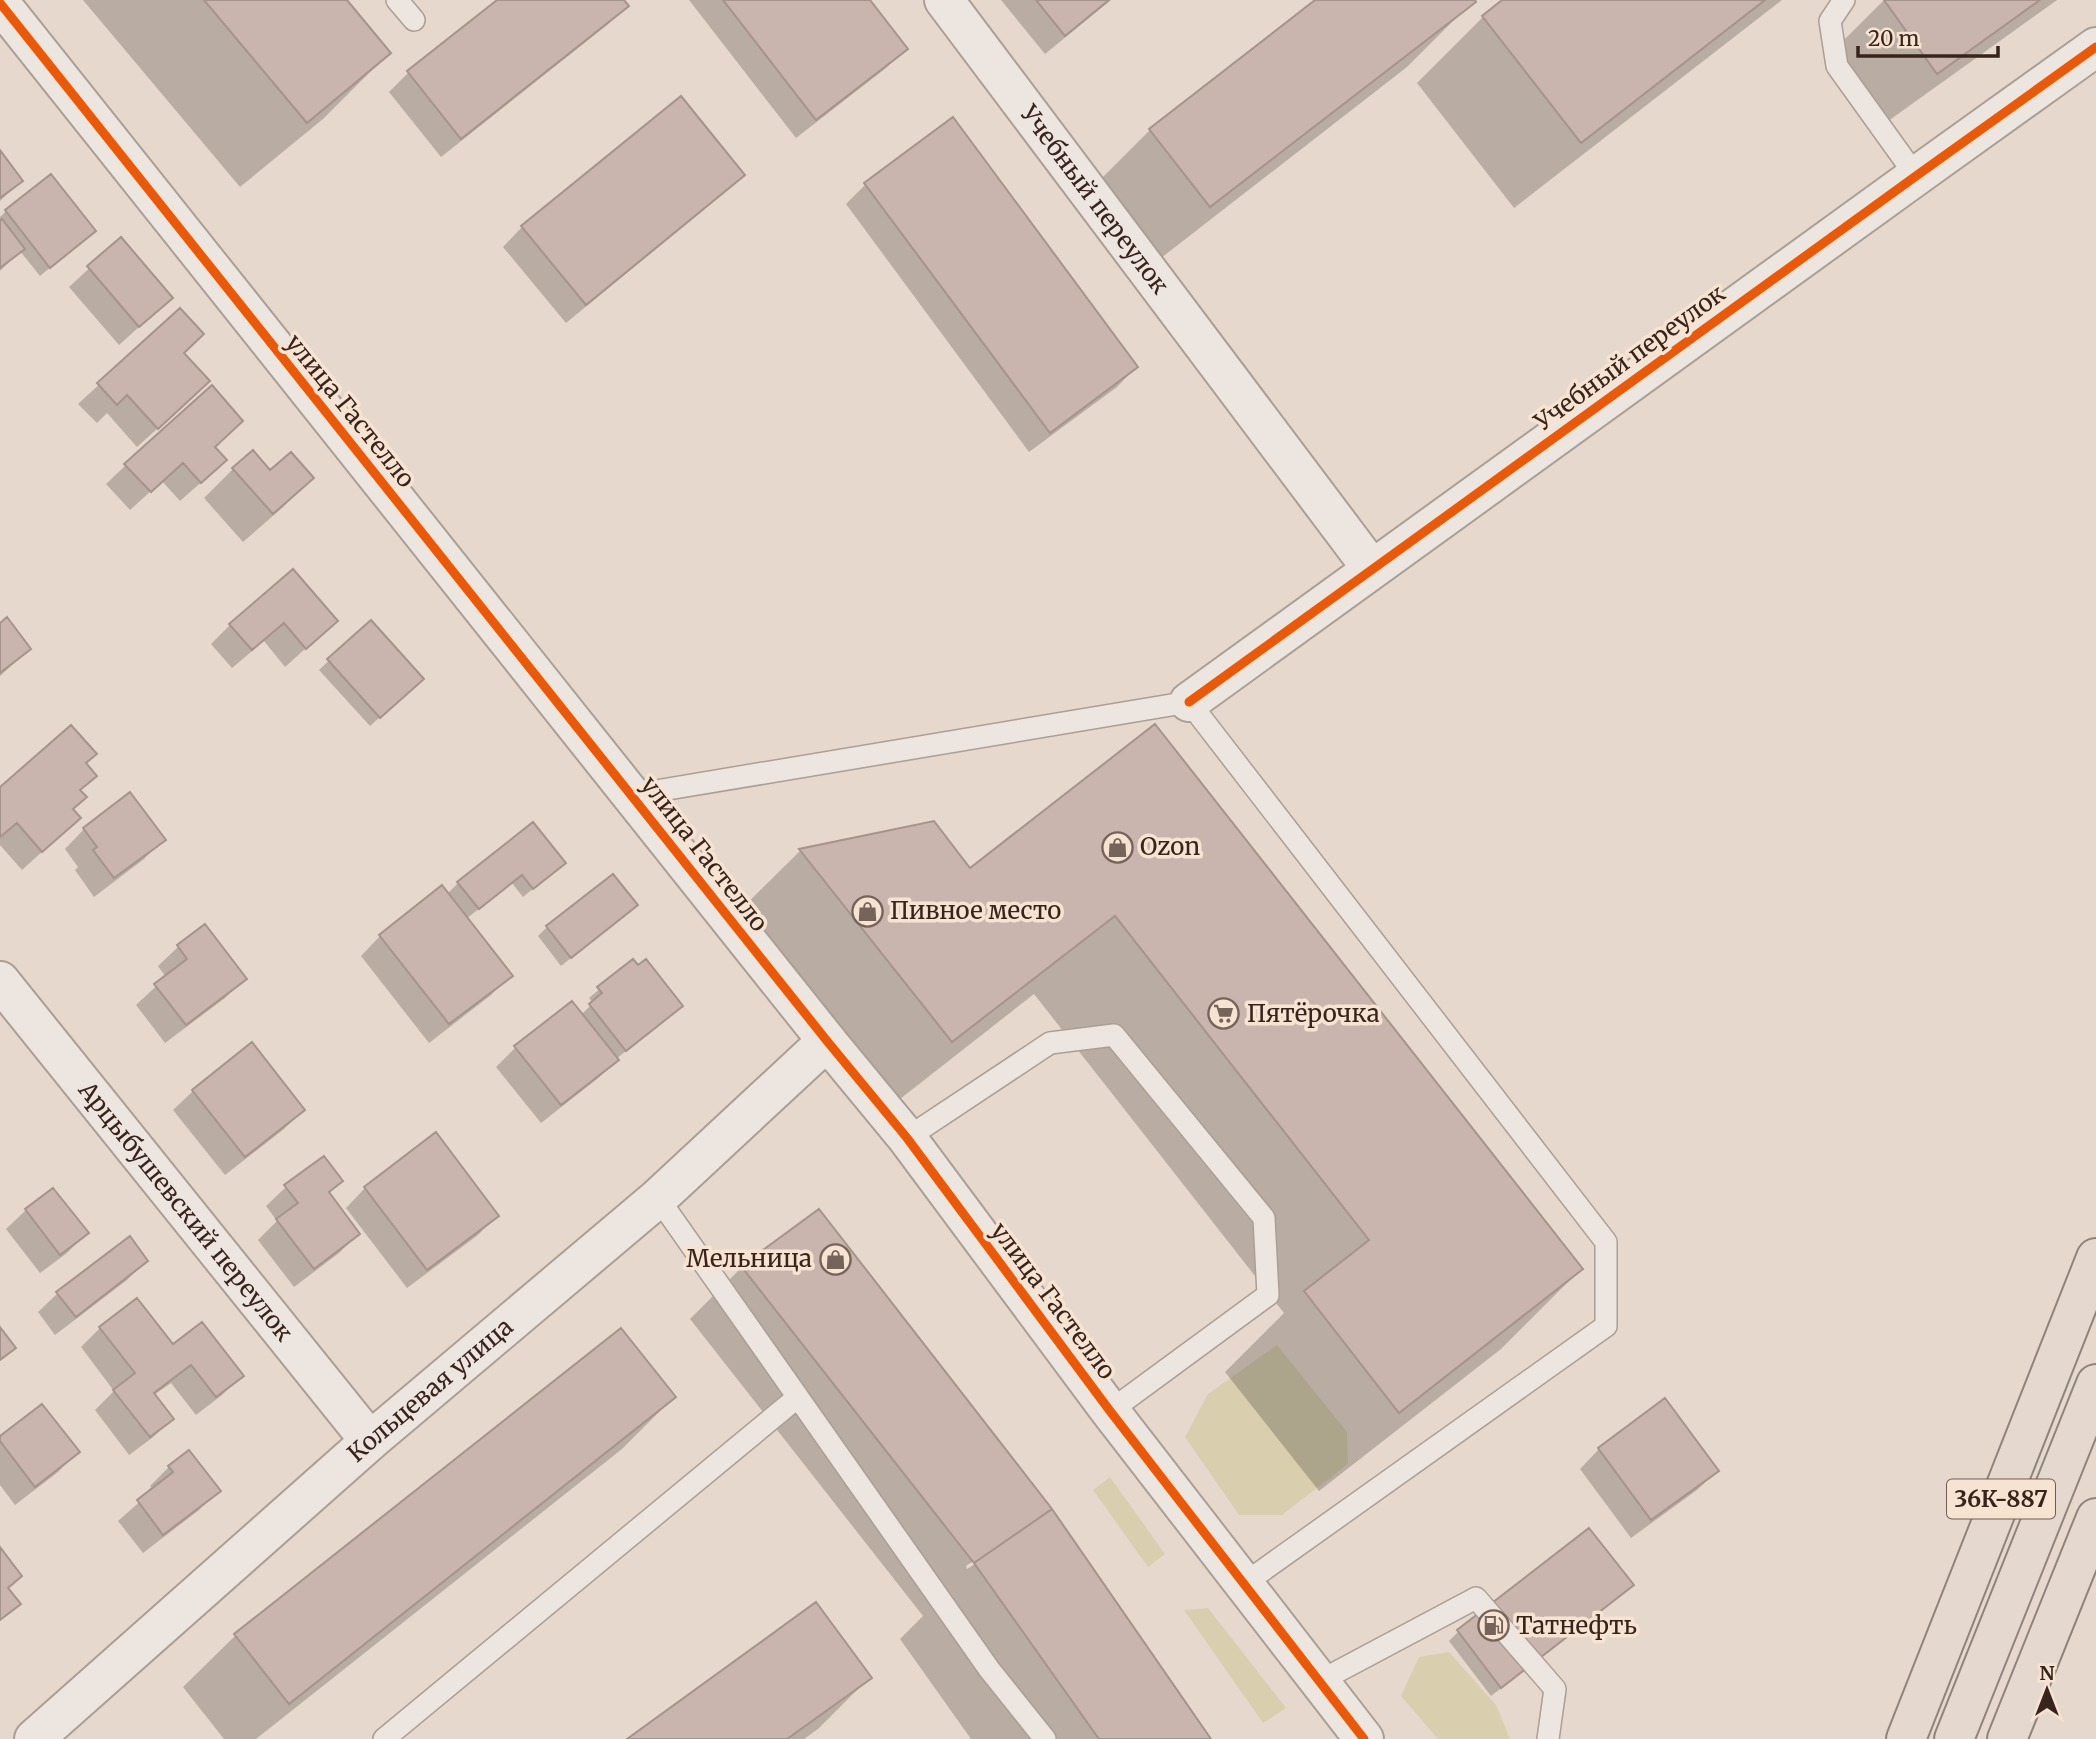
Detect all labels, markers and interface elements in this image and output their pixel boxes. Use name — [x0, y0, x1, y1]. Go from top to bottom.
scale bar — [1858, 14, 1998, 58]
text: 20 m — [1868, 25, 1920, 52]
street label: Учебный переулок — [1013, 98, 1176, 300]
street label: Учебный переулок — [1527, 278, 1731, 438]
street label: улица Гастелло — [279, 328, 422, 494]
street label: улица Гастелло — [634, 770, 775, 938]
shop icon: Ozon — [1100, 830, 1134, 864]
place label: Ozon — [1140, 831, 1200, 862]
shop icon: Пивное место — [850, 894, 884, 928]
place label: Пивное место — [890, 895, 1061, 926]
supermarket icon: Пятёрочка — [1207, 997, 1241, 1031]
place label: Пятёрочка — [1247, 998, 1380, 1029]
street label: Арцыбушевский переулок — [71, 1074, 300, 1348]
street label: улица Гастелло — [984, 1216, 1123, 1385]
shop icon: Мельница — [818, 1242, 852, 1276]
place label: Мельница — [686, 1243, 812, 1274]
street label: Кольцевая улица — [341, 1311, 519, 1469]
road number: 36К-887 — [1947, 1480, 2055, 1518]
fuel station icon: Татнефть — [1476, 1609, 1510, 1643]
place label: Татнефть — [1516, 1610, 1637, 1641]
north arrow — [2012, 1655, 2082, 1725]
text: N — [2039, 1661, 2055, 1685]

